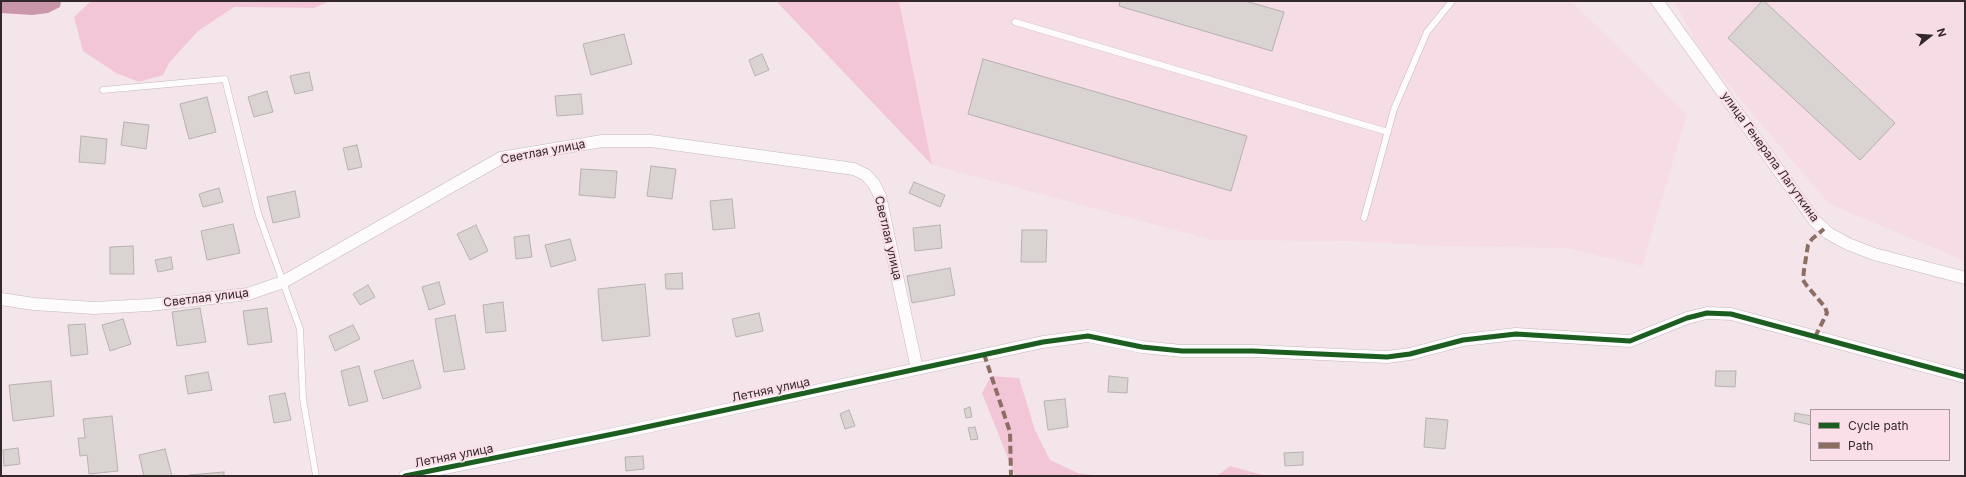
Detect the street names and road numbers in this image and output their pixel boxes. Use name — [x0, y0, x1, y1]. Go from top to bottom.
street label: улица Генерала Лагуткина — [1718, 89, 1822, 225]
street label: Светлая улица — [499, 137, 587, 167]
street label: Светлая улица — [871, 195, 905, 281]
street label: Светлая улица — [162, 286, 250, 310]
street label: Летняя улица — [731, 375, 811, 405]
street label: Летняя улица — [414, 441, 494, 471]

